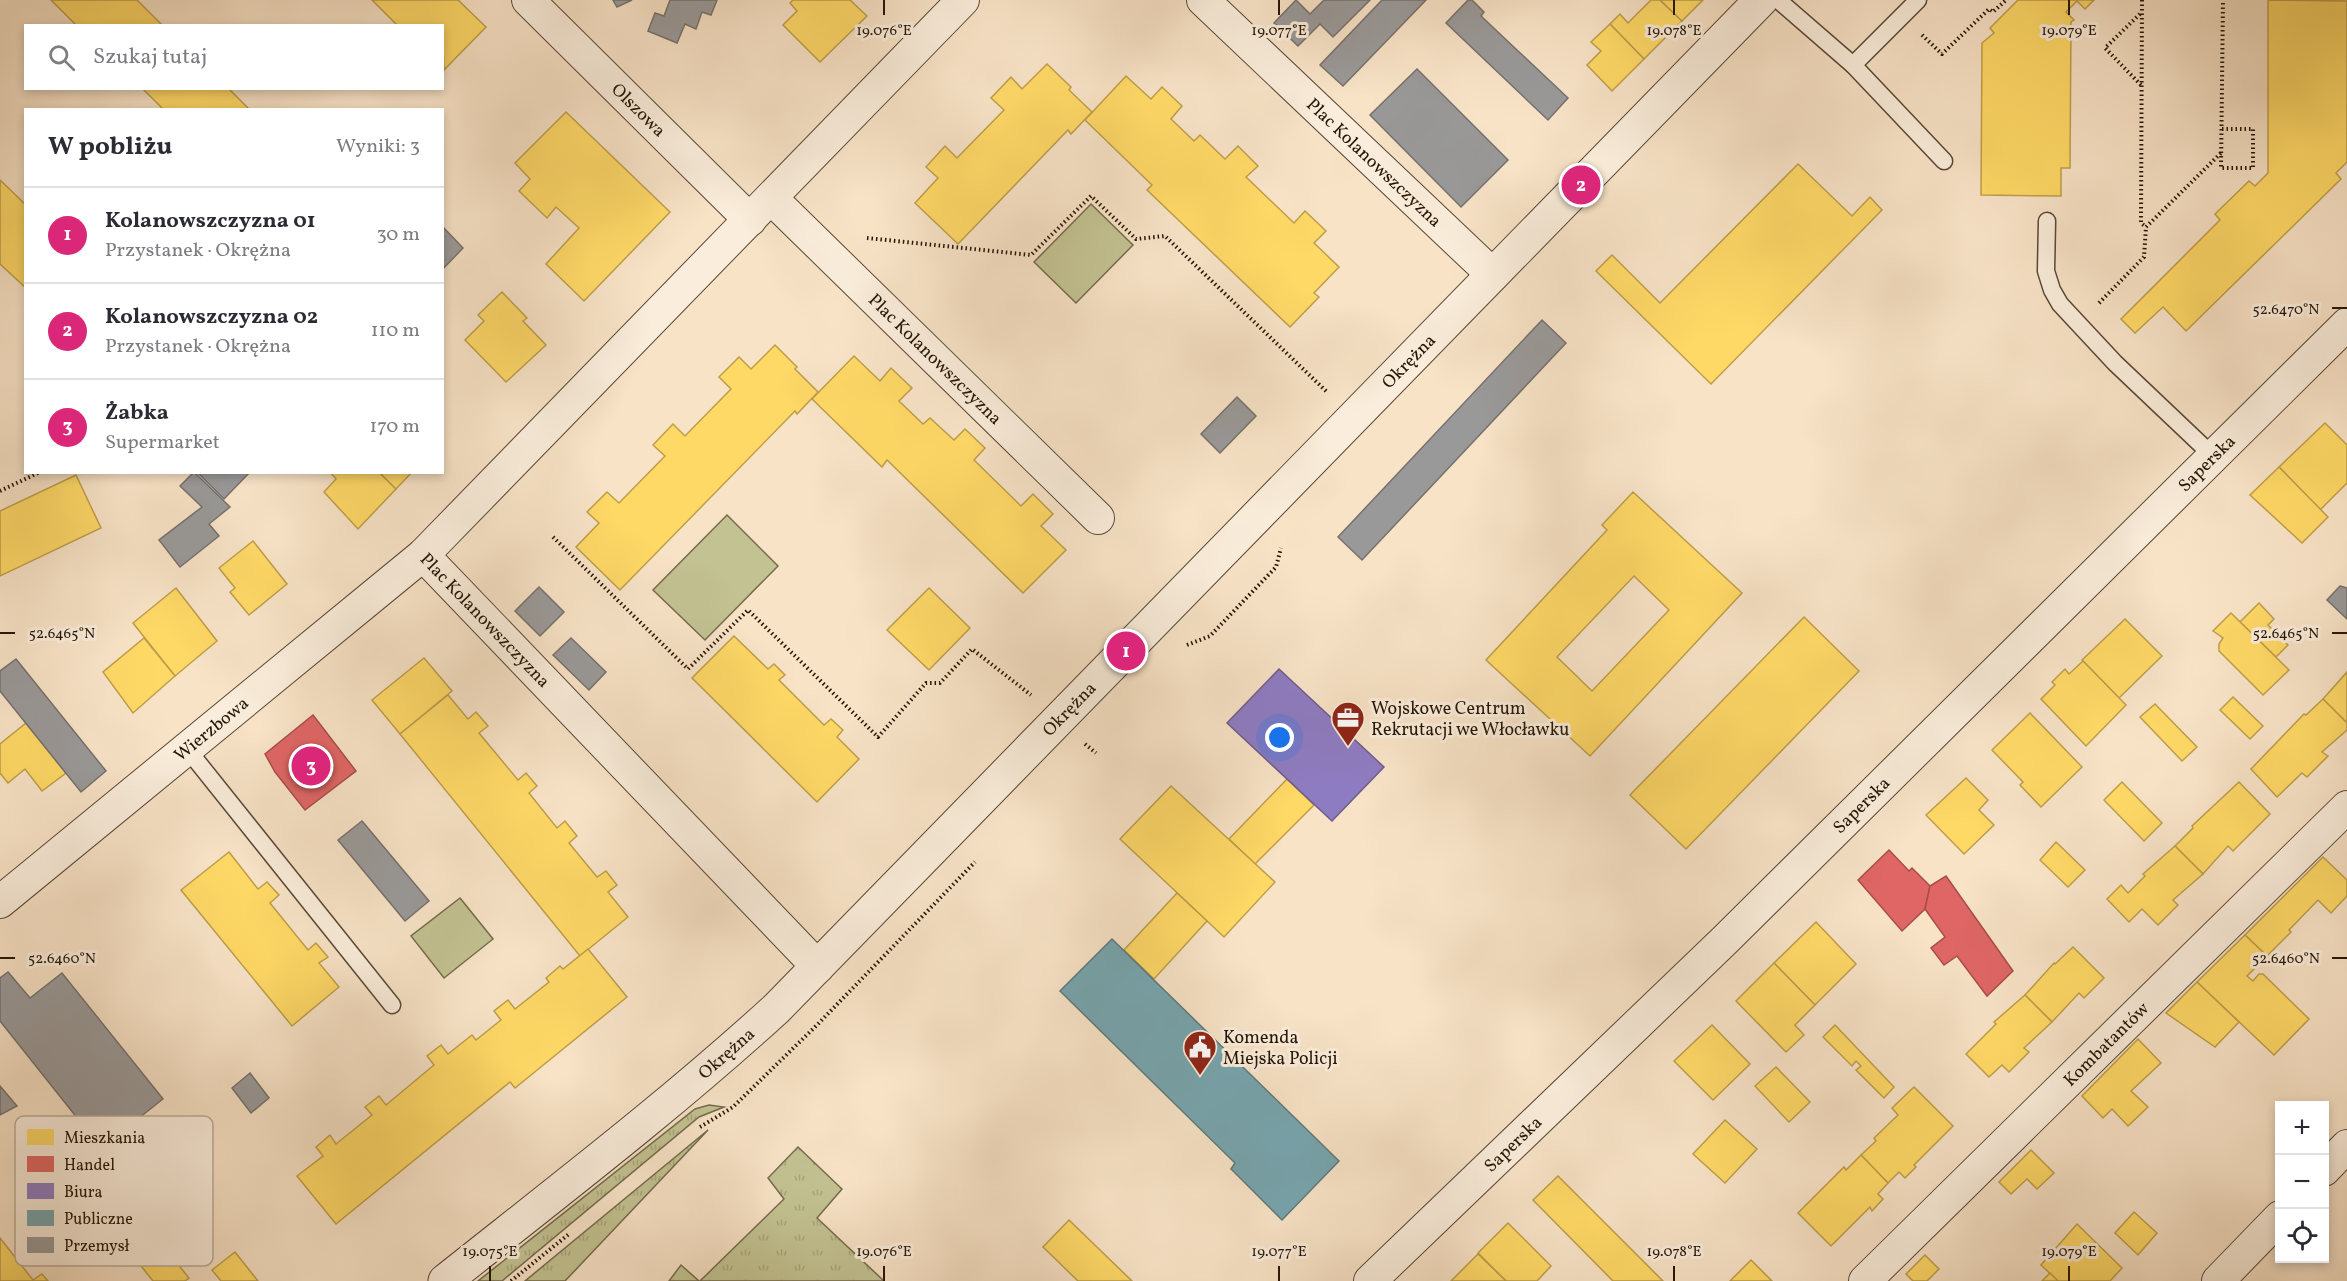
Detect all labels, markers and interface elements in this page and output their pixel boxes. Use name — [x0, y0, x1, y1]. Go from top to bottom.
text: 19.076°E — [856, 21, 912, 42]
text: 19.077°E — [1251, 21, 1307, 42]
text: 19.078°E — [1646, 21, 1702, 42]
text: 19.079°E — [2041, 21, 2097, 42]
search box — [24, 24, 444, 90]
icon: search — [45, 41, 78, 74]
text: Szukaj tutaj — [93, 42, 207, 73]
street label: Olszowa — [605, 78, 671, 144]
street label: Plac Kolanowszczyzna — [1300, 93, 1446, 234]
text: W pobliżu — [48, 129, 172, 165]
text: Wyniki: 3 — [336, 133, 420, 161]
pin: 2 — [1562, 162, 1600, 207]
text: Kolanowszczyzna 01 — [105, 206, 316, 237]
text: 1 — [63, 221, 72, 249]
text: 30 m — [376, 221, 420, 249]
text: Przystanek · Okrężna — [105, 237, 291, 265]
street label: Plac Kolanowszczyzna — [862, 289, 1007, 431]
text: 52.6470°N — [2252, 300, 2320, 321]
text: Kolanowszczyzna 02 — [105, 302, 318, 333]
text: 2 — [62, 317, 73, 345]
text: 110 m — [371, 317, 420, 345]
street label: Okrężna — [1377, 329, 1442, 395]
text: Przystanek · Okrężna — [105, 333, 291, 361]
text: Żabka — [105, 398, 169, 429]
text: 3 — [62, 413, 73, 441]
text: 170 m — [370, 413, 420, 441]
text: Supermarket — [105, 429, 220, 457]
street label: Saperska — [2173, 430, 2242, 498]
street label: Plac Kolanowszczyzna — [414, 548, 555, 694]
text: 52.6465°N — [29, 624, 95, 645]
text: 52.6465°N — [2253, 624, 2319, 645]
pin: 1 — [1106, 628, 1146, 674]
street label: Okrężna — [1037, 677, 1103, 743]
street label: Wierzbowa — [169, 692, 255, 768]
place label: Wojskowe Centrum Rekrutacji we Włocławku — [1371, 697, 1569, 743]
office icon: Wojskowe Centrum Rekrutacji we Włocławku — [1330, 700, 1366, 747]
your location — [1265, 723, 1294, 752]
pin: 3 — [292, 744, 330, 789]
street label: Saperska — [1828, 772, 1897, 840]
text: 52.6460°N — [28, 949, 96, 970]
text: 52.6460°N — [2252, 949, 2320, 970]
street label: Kombatantów — [2059, 997, 2155, 1093]
street label: Okrężna — [693, 1023, 761, 1086]
place label: Komenda Miejska Policji — [1223, 1026, 1338, 1072]
public building icon: Komenda Miejska Policji — [1182, 1029, 1218, 1076]
map controls — [2275, 1101, 2329, 1263]
button: + — [2275, 1101, 2329, 1155]
street label: Saperska — [1479, 1111, 1548, 1179]
legend — [15, 1116, 213, 1266]
text: Mieszkania — [64, 1128, 145, 1150]
text: Handel — [64, 1155, 115, 1177]
button: − — [2275, 1155, 2329, 1209]
text: Biura — [64, 1182, 103, 1204]
text: Publiczne — [64, 1209, 133, 1231]
button: locate — [2275, 1209, 2329, 1263]
text: Przemysł — [64, 1236, 130, 1258]
text: 19.075°E — [462, 1242, 518, 1263]
text: 19.076°E — [856, 1242, 912, 1263]
text: 19.077°E — [1251, 1242, 1307, 1263]
text: 19.078°E — [1646, 1242, 1702, 1263]
text: 19.079°E — [2041, 1242, 2097, 1263]

